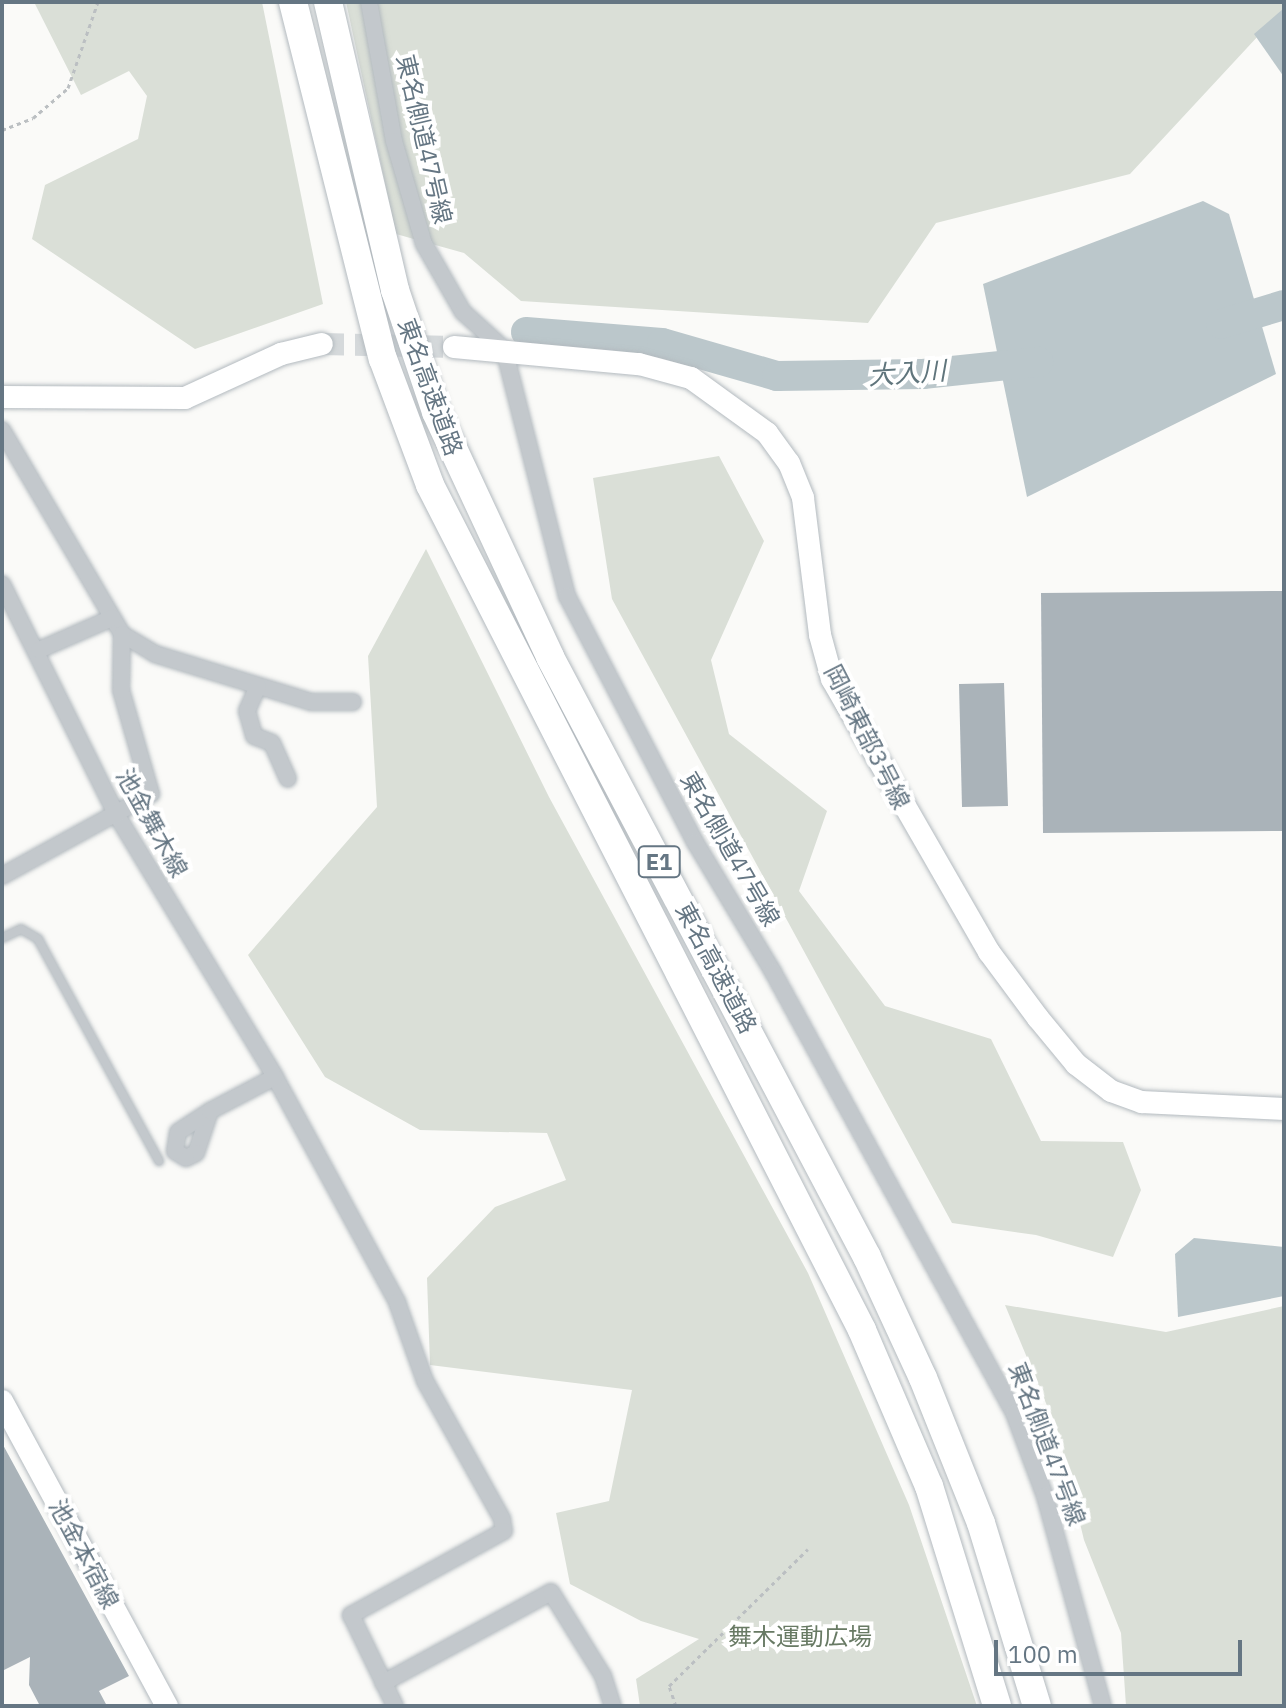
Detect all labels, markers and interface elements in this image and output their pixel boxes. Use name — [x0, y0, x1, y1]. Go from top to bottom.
street label: 東名側道47号線 — [391, 52, 457, 226]
street label: 東名高速道路 — [392, 314, 468, 460]
water label: 大入川 — [867, 355, 947, 391]
street label: 岡崎東部3号線 — [818, 660, 916, 814]
street label: 池金舞木線 — [110, 764, 194, 882]
street label: 東名側道47号線 — [674, 767, 786, 931]
road number: E1 — [637, 844, 681, 880]
street label: 東名高速道路 — [669, 898, 763, 1038]
street label: 東名側道47号線 — [1003, 1358, 1091, 1530]
street label: 池金本宿線 — [43, 1494, 125, 1614]
park label: 舞木運動広場 — [728, 1623, 872, 1651]
scale bar — [998, 1624, 1246, 1674]
text: 100 m — [1008, 1638, 1078, 1670]

